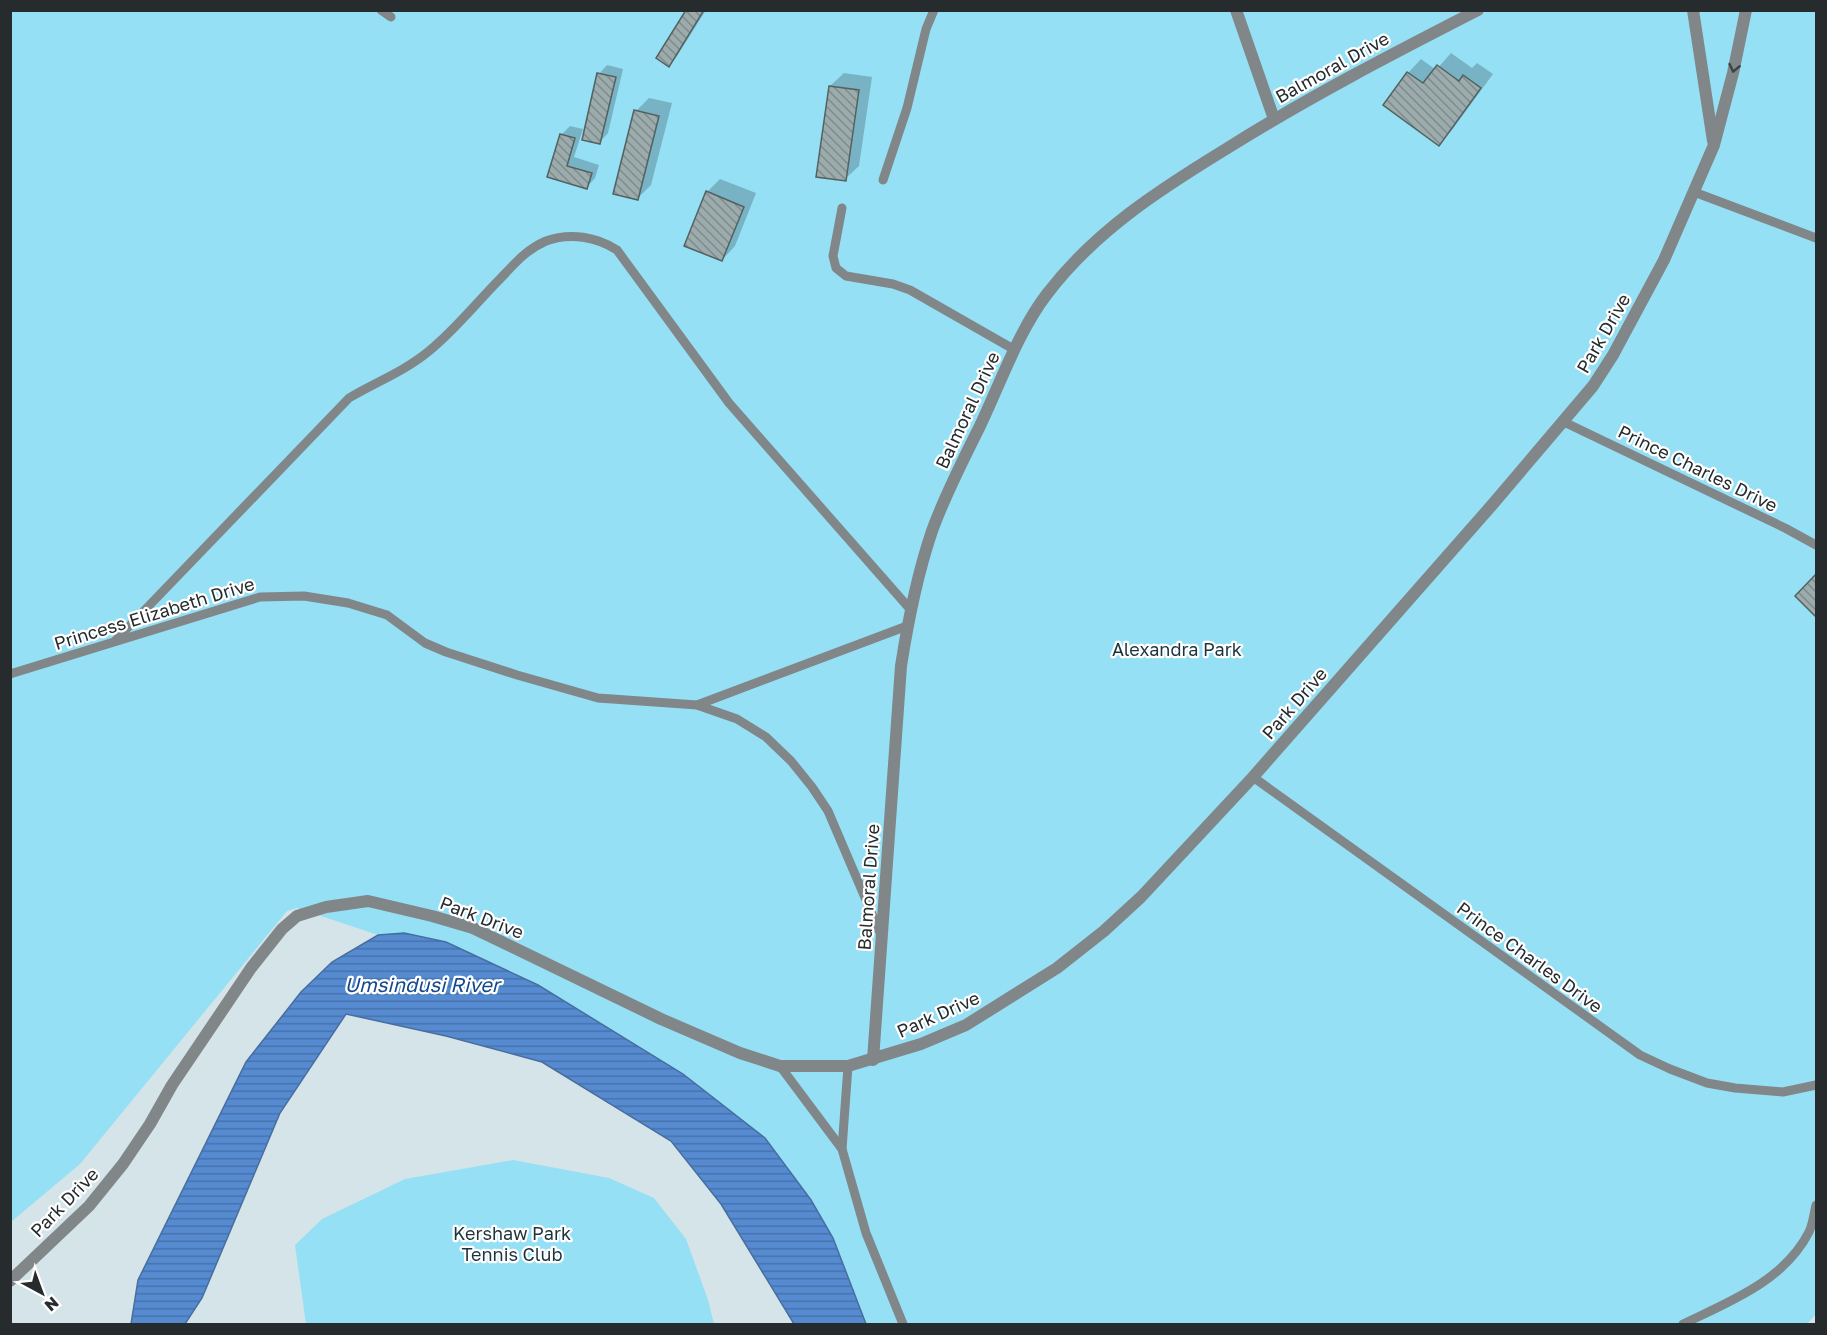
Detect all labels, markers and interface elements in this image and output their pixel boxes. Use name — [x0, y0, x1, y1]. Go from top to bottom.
street label: Balmoral Drive — [1271, 27, 1393, 107]
one-way arrow — [1729, 63, 1742, 73]
street label: Park Drive — [1571, 289, 1635, 377]
street label: Balmoral Drive — [930, 348, 1004, 472]
street label: Prince Charles Drive — [1615, 420, 1781, 516]
street label: Princess Elizabeth Drive — [51, 572, 257, 654]
park label: Alexandra Park — [1112, 638, 1242, 660]
street label: Park Drive — [1257, 663, 1331, 743]
street label: Balmoral Drive — [853, 823, 883, 951]
street label: Park Drive — [437, 891, 527, 943]
street label: Prince Charles Drive — [1453, 897, 1607, 1017]
water label: Umsindusi River — [344, 972, 503, 996]
street label: Park Drive — [893, 986, 983, 1042]
street label: Park Drive — [25, 1163, 103, 1241]
park label: Kershaw Park Tennis Club — [453, 1222, 571, 1265]
north arrow — [12, 1263, 72, 1323]
text: N — [41, 1293, 63, 1316]

